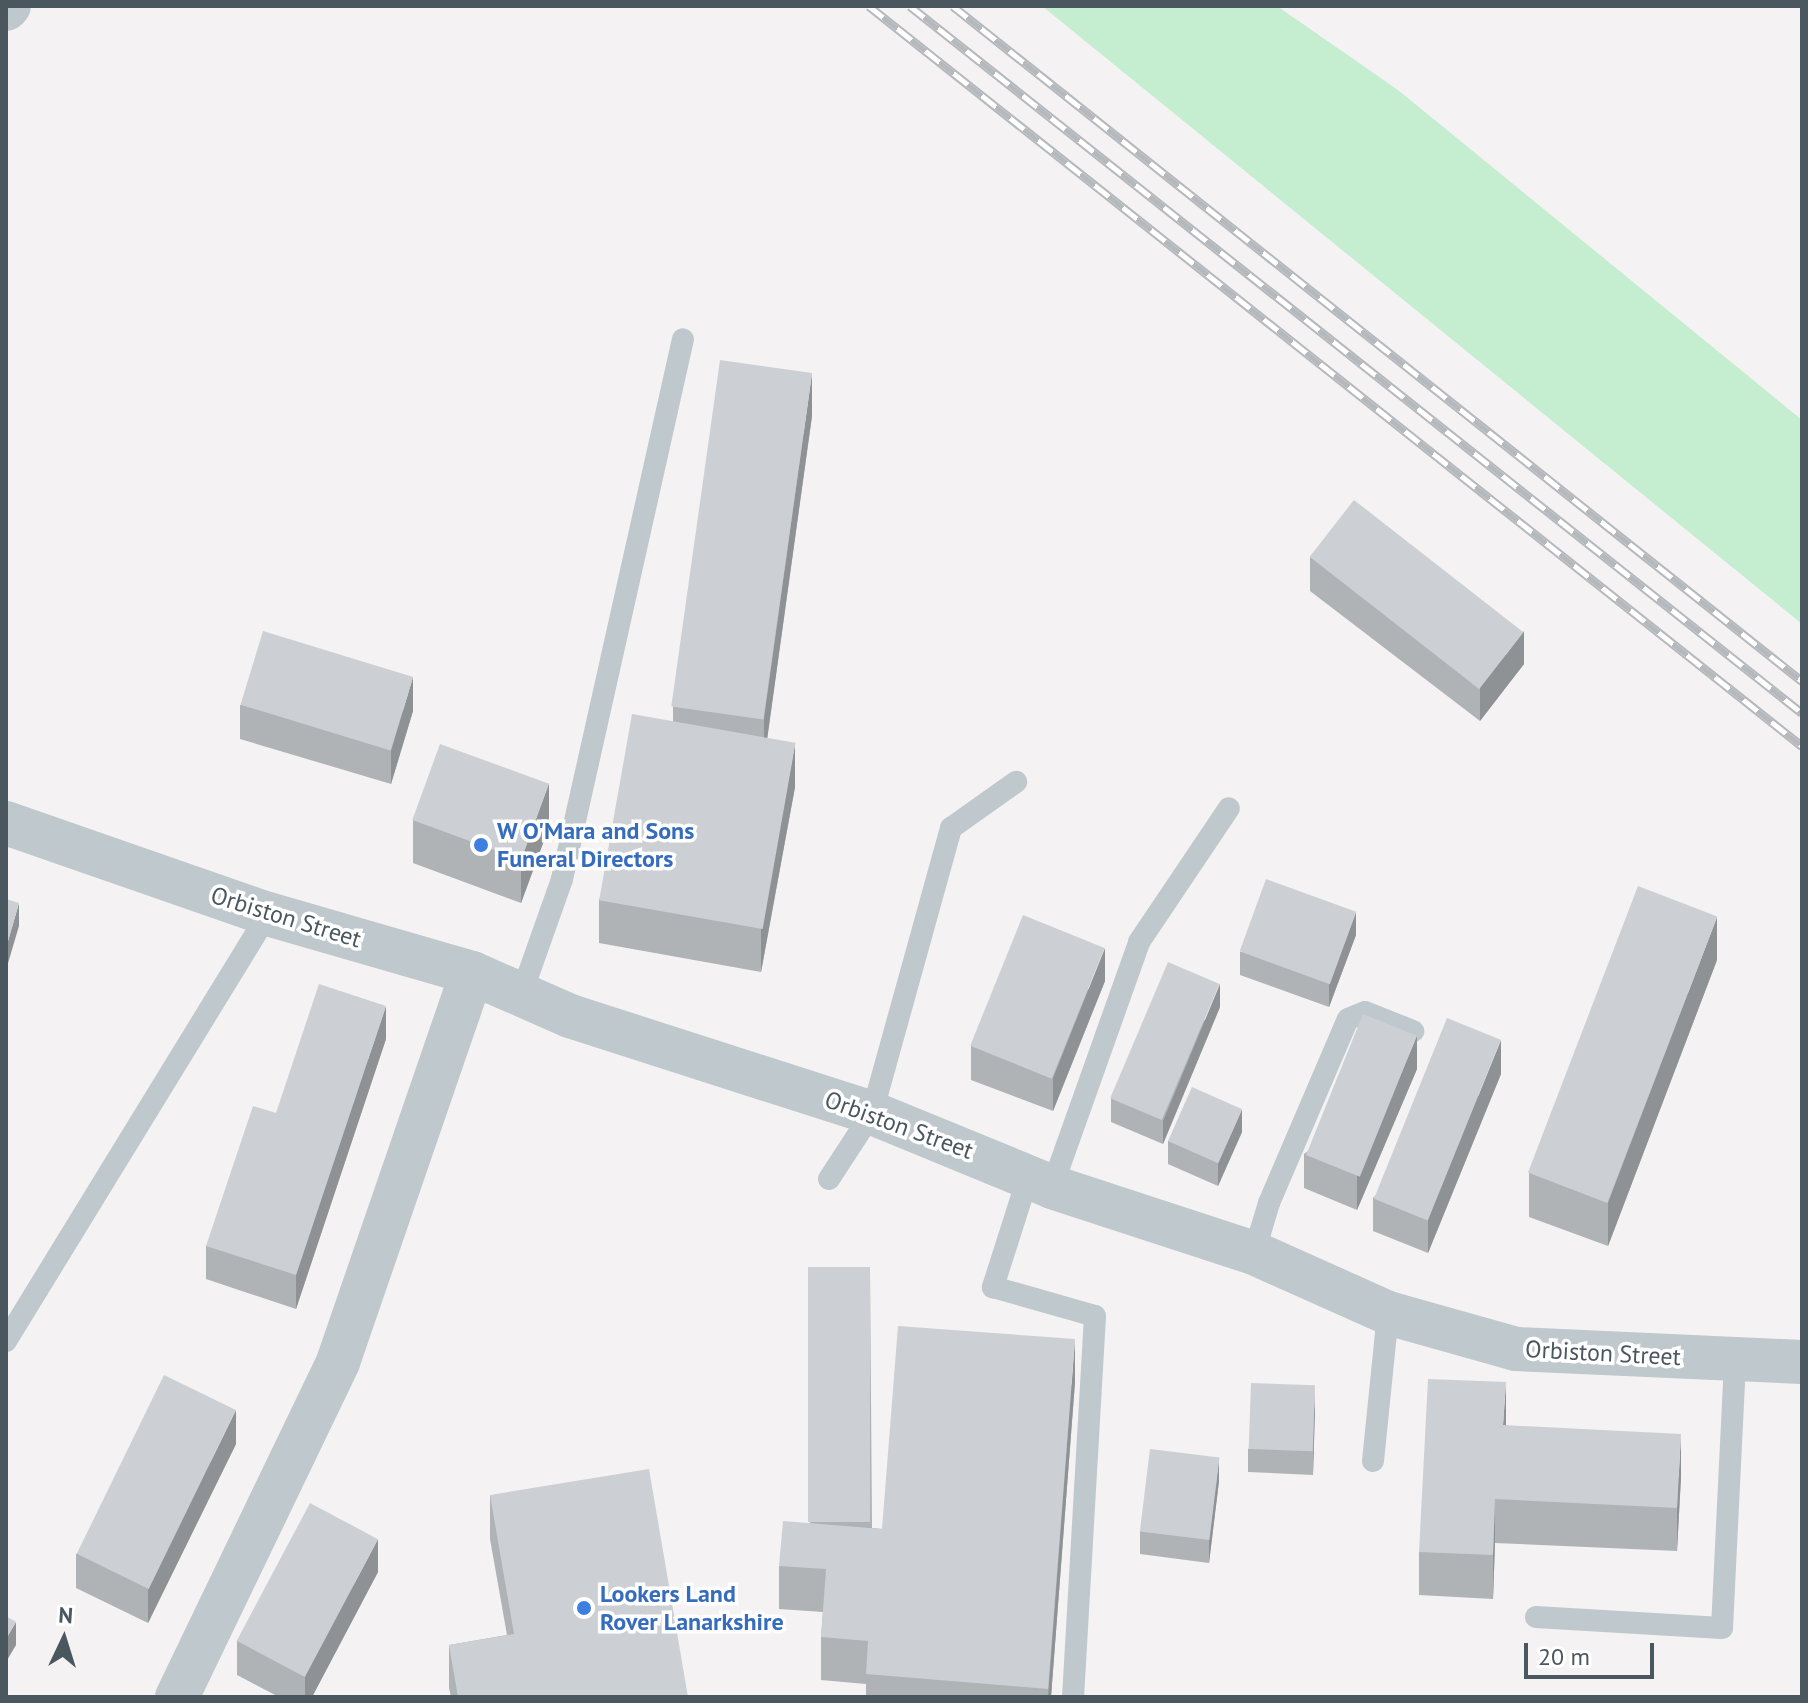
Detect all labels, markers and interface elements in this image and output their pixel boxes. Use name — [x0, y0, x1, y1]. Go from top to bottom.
place label: W O'Mara and Sons Funeral Directors — [497, 817, 695, 873]
marker: W O'Mara and Sons Funeral Directors — [472, 836, 490, 854]
street label: Orbiston Street — [207, 880, 365, 954]
street label: Orbiston Street — [821, 1085, 977, 1165]
street label: Orbiston Street — [1525, 1335, 1681, 1371]
place label: Lookers Land Rover Lanarkshire — [600, 1580, 784, 1636]
north arrow — [24, 1599, 104, 1679]
marker: Lookers Land Rover Lanarkshire — [575, 1599, 593, 1617]
text: N — [57, 1601, 74, 1630]
scale bar — [1528, 1627, 1658, 1677]
text: 20 m — [1538, 1641, 1590, 1672]

